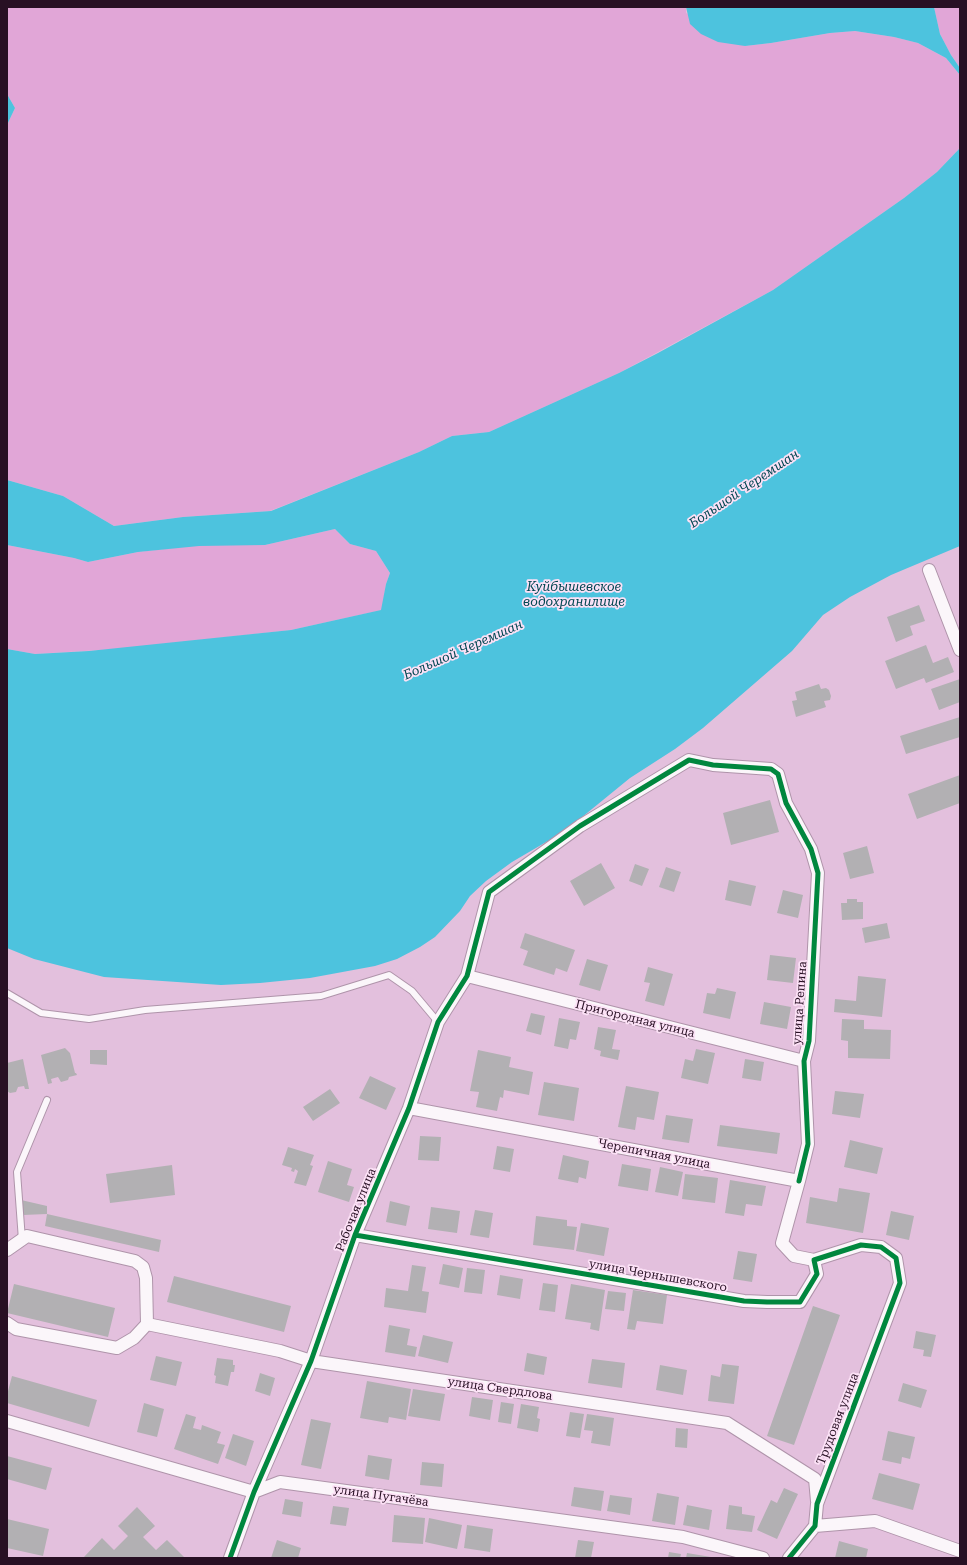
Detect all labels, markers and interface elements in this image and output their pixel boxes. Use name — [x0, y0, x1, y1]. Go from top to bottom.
water label: Большой Черемшан — [686, 447, 802, 531]
water label: Куйбышевское водохранилище — [523, 579, 625, 610]
water label: Большой Черемшан — [401, 617, 525, 683]
street label: улица Репина — [790, 961, 810, 1045]
street label: Пригородная улица — [574, 997, 696, 1041]
street label: Черепичная улица — [597, 1136, 711, 1172]
street label: Рабочая улица — [333, 1166, 379, 1254]
street label: улица Чернышевского — [588, 1257, 728, 1295]
street label: Трудовая улица — [814, 1371, 862, 1467]
street label: улица Свердлова — [447, 1375, 553, 1403]
street label: улица Пугачёва — [333, 1482, 429, 1510]

